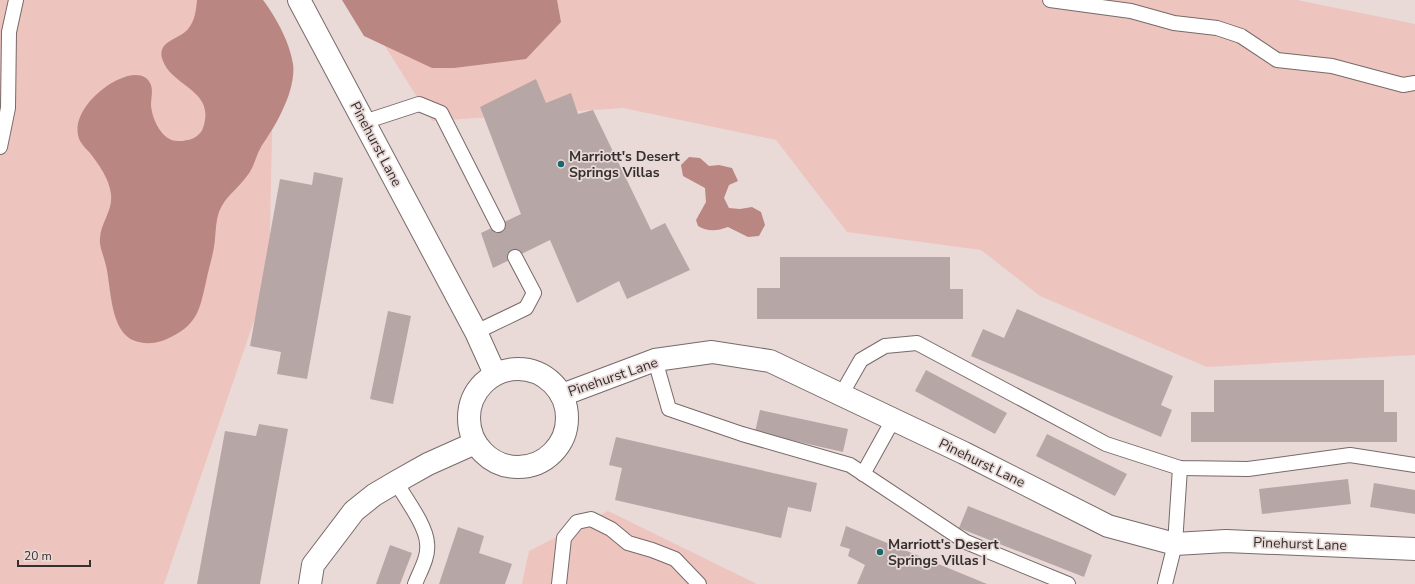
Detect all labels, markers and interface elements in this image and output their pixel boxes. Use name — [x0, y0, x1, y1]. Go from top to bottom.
street label: Pinehurst Lane — [346, 98, 406, 190]
place label: Marriott's Desert Springs Villas — [569, 147, 680, 182]
marker: Marriott's Desert Springs Villas — [556, 159, 566, 169]
street label: Pinehurst Lane — [566, 353, 660, 401]
street label: Pinehurst Lane — [936, 434, 1028, 492]
street label: Pinehurst Lane — [1253, 533, 1347, 555]
place label: Marriott's Desert Springs Villas I — [888, 535, 999, 570]
scale bar — [18, 542, 90, 568]
marker: Marriott's Desert Springs Villas I — [875, 547, 885, 557]
text: 20 m — [24, 548, 52, 564]

